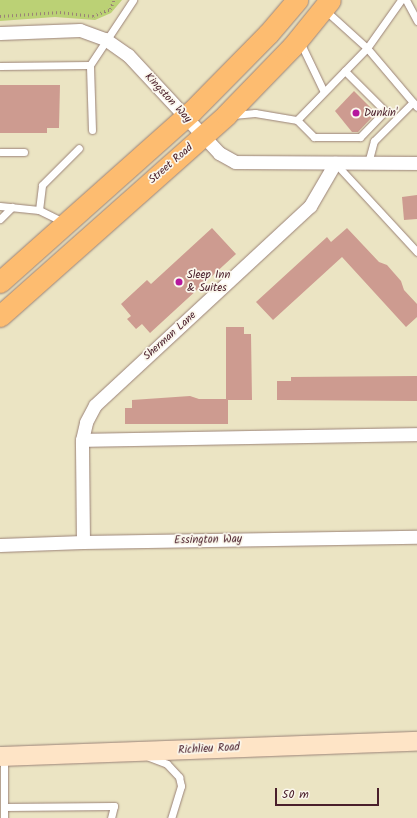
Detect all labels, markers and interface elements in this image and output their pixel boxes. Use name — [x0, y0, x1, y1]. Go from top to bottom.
street label: Kingston Way — [142, 70, 194, 126]
place label: Dunkin' — [364, 106, 397, 120]
marker: Dunkin' — [351, 108, 361, 118]
street label: Street Road — [146, 141, 196, 187]
place label: Sleep Inn & Suites — [187, 269, 230, 295]
marker: Sleep Inn & Suites — [174, 277, 184, 287]
street label: Sherman Lane — [141, 309, 199, 363]
street label: Essington Way — [174, 533, 242, 547]
street label: Richlieu Road — [178, 741, 240, 757]
scale bar — [277, 780, 381, 806]
text: 50 m — [282, 785, 309, 804]

